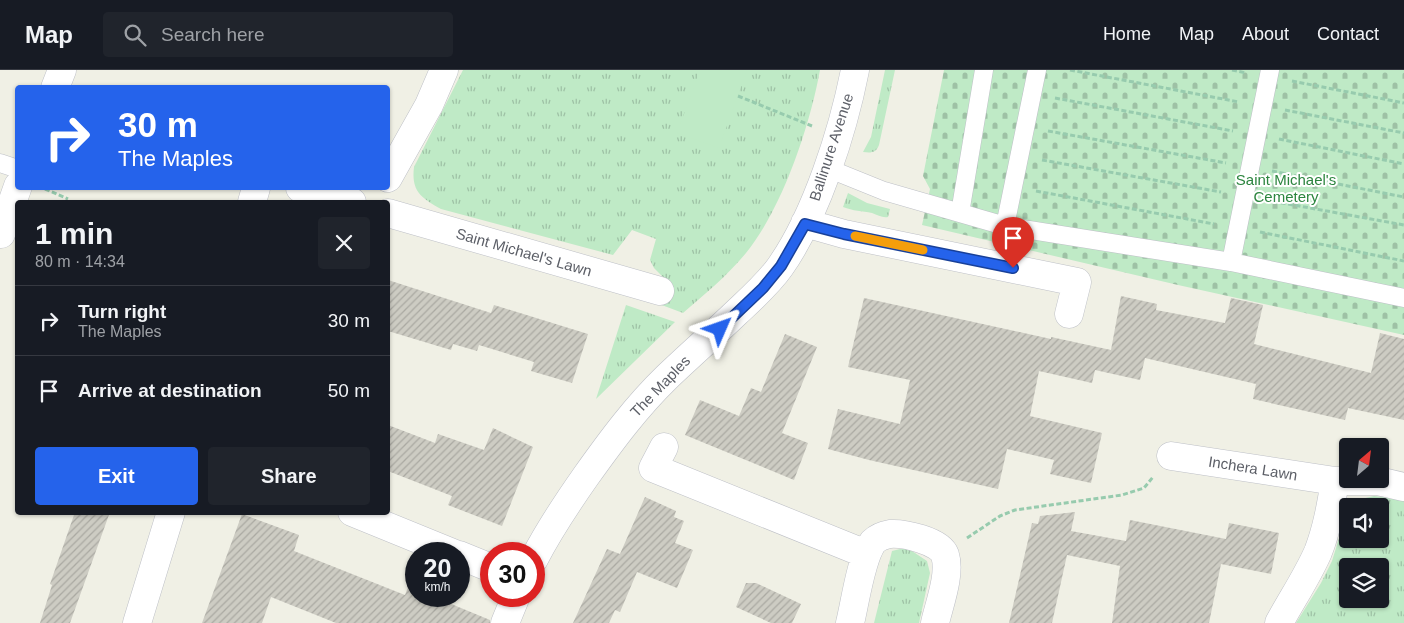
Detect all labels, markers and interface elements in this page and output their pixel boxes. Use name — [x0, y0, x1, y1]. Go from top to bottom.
search box — [103, 12, 453, 57]
text: Map — [25, 21, 73, 48]
icon: search — [121, 21, 149, 49]
text: Search here — [161, 24, 265, 45]
text: Home — [1103, 24, 1151, 44]
text: Map — [1179, 24, 1214, 44]
text: About — [1242, 24, 1289, 44]
text: Contact — [1317, 24, 1379, 44]
street label: Ballinure Avenue — [806, 91, 856, 203]
icon: right — [35, 105, 100, 170]
text: 30 m — [118, 105, 198, 144]
text: The Maples — [118, 146, 233, 171]
park label: Saint Michael's Cemetery — [1236, 171, 1336, 205]
text: 1 min — [35, 217, 113, 250]
button: close — [318, 217, 370, 269]
pin — [992, 217, 1034, 268]
street label: Saint Michael's Lawn — [454, 224, 594, 280]
icon: arrive — [999, 224, 1027, 252]
text: 80 m · 14:34 — [35, 253, 125, 270]
text: Turn right — [78, 301, 166, 322]
position arrow — [693, 302, 745, 354]
icon: right — [35, 307, 63, 335]
text: 30 m — [328, 310, 370, 331]
text: The Maples — [78, 323, 162, 340]
street label: The Maples — [627, 352, 693, 420]
icon: arrive — [35, 377, 63, 405]
text: Arrive at destination — [78, 380, 262, 401]
text: 50 m — [328, 380, 370, 401]
north arrow — [1339, 438, 1389, 488]
map controls — [1339, 438, 1389, 608]
button: Exit — [35, 447, 198, 505]
button: Share — [208, 447, 370, 505]
street label: Inchera Lawn — [1207, 453, 1299, 483]
button: sound — [1339, 498, 1389, 548]
speed limit sign: 30 — [480, 542, 545, 607]
text: 20 — [424, 554, 451, 582]
button: layers — [1339, 558, 1389, 608]
text: km/h — [424, 580, 451, 594]

